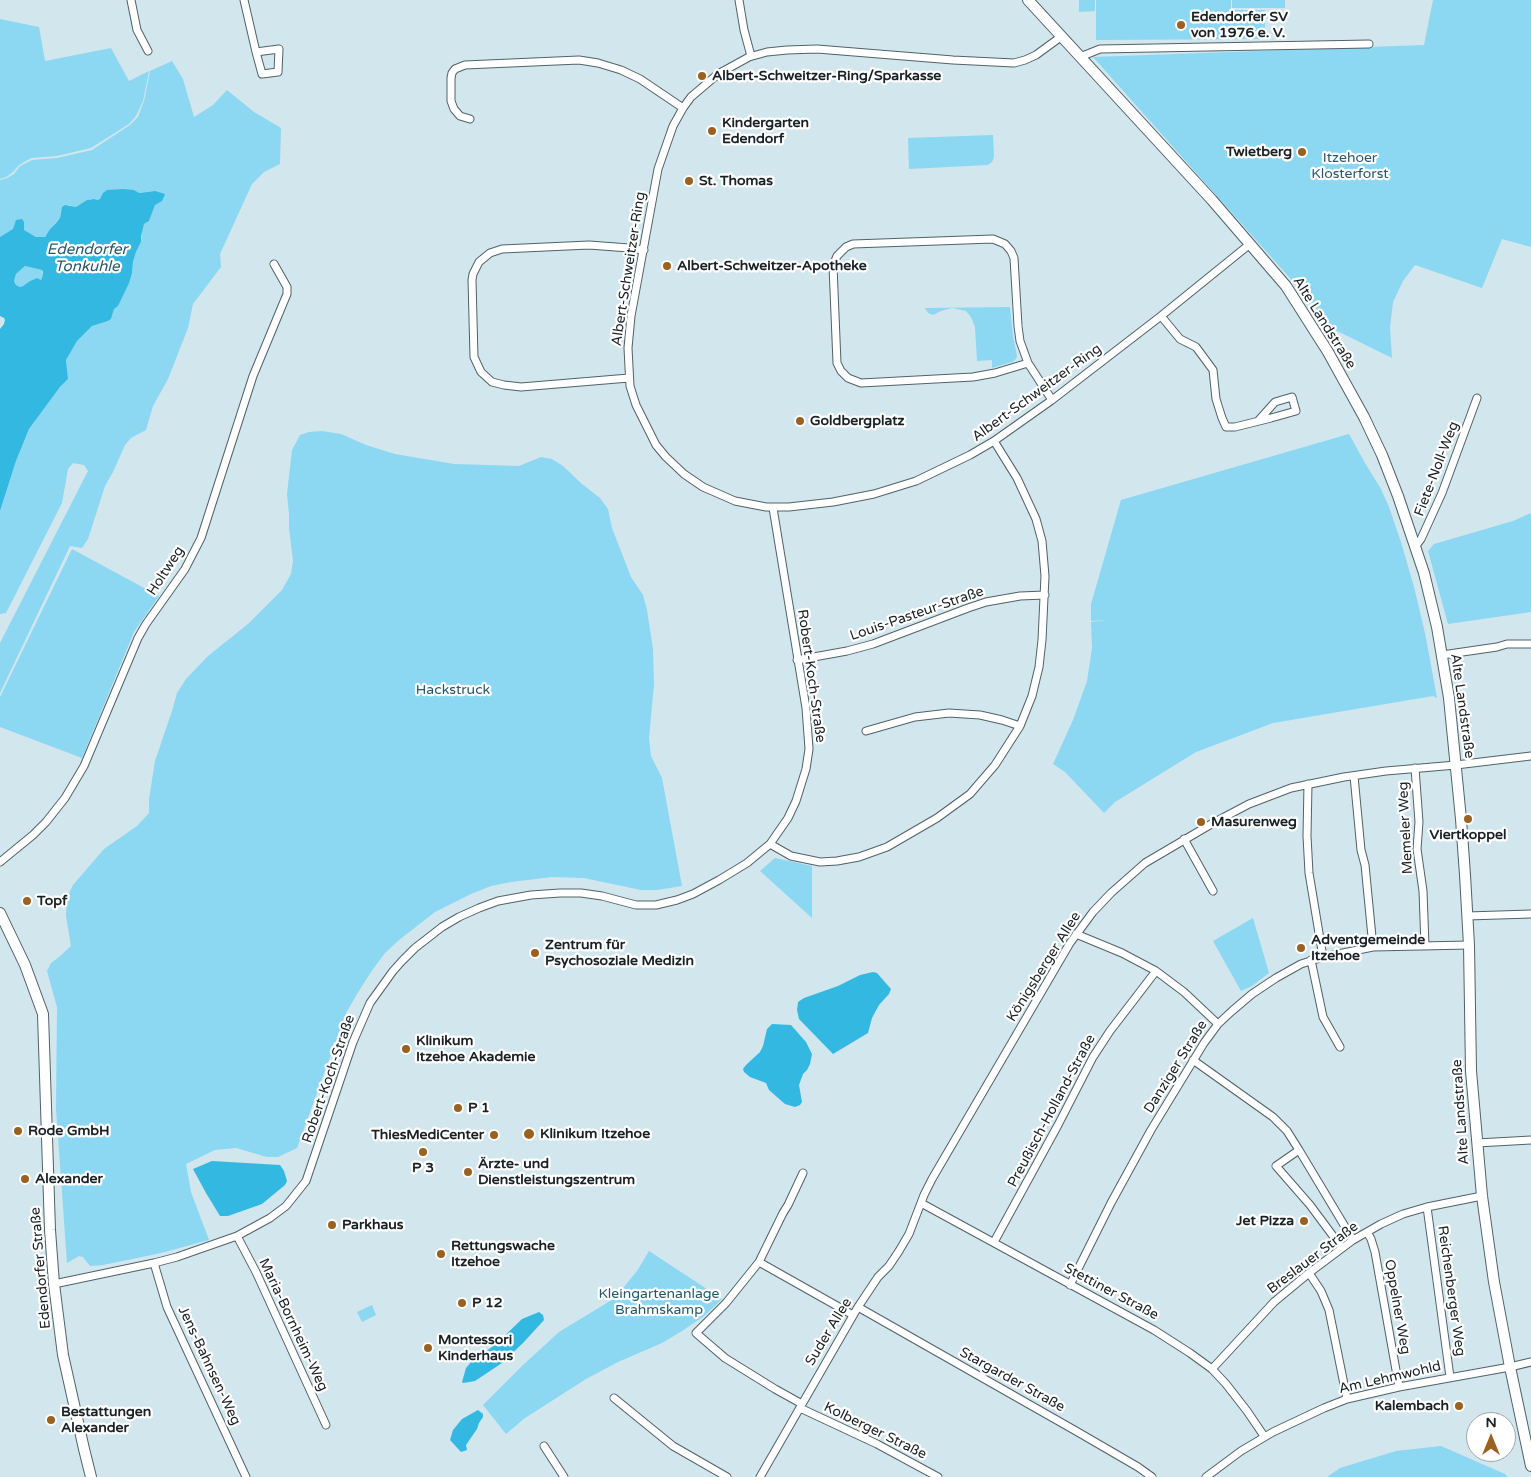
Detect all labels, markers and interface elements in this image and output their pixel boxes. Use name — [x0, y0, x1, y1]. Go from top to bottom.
place label: Edendorfer SV von 1976 e. V. — [1191, 9, 1288, 41]
marker: Edendorfer SV von 1976 e. V. — [1175, 19, 1187, 31]
place label: Albert-Schweitzer-Ring/Sparkasse — [712, 68, 941, 84]
marker: Albert-Schweitzer-Ring/Sparkasse — [696, 70, 708, 82]
place label: Kindergarten Edendorf — [722, 115, 809, 148]
marker: Kindergarten Edendorf — [706, 125, 718, 137]
place label: Twietberg — [1226, 144, 1292, 160]
marker: Twietberg — [1296, 146, 1308, 158]
park label: Itzehoer Klosterforst — [1311, 150, 1389, 182]
place label: St. Thomas — [699, 173, 773, 189]
marker: St. Thomas — [683, 175, 695, 187]
street label: Albert-Schweitzer-Ring — [609, 191, 649, 347]
water label: Edendorfer Tonkuhle — [47, 241, 127, 276]
place label: Albert-Schweitzer-Apotheke — [677, 258, 867, 274]
marker: Albert-Schweitzer-Apotheke — [661, 260, 673, 272]
street label: Alte Landstraße — [1289, 274, 1359, 372]
street label: Albert-Schweitzer-Ring — [969, 340, 1105, 446]
place label: Goldbergplatz — [810, 413, 905, 429]
marker: Goldbergplatz — [794, 415, 806, 427]
street label: Fiete-Noll-Weg — [1411, 419, 1463, 519]
street label: Holtweg — [144, 543, 188, 599]
street label: Louis-Pasteur-Straße — [848, 583, 986, 645]
street label: Robert-Koch-Straße — [793, 608, 829, 744]
street label: Alte Landstraße — [1446, 653, 1478, 759]
park label: Hackstruck — [416, 682, 490, 698]
street label: Memeler Weg — [1395, 781, 1417, 875]
marker: Viertkoppel — [1462, 813, 1474, 825]
place label: Masurenweg — [1211, 814, 1297, 830]
marker: Masurenweg — [1195, 816, 1207, 828]
place label: Viertkoppel — [1430, 827, 1506, 843]
place label: Topf — [37, 893, 67, 909]
marker: Topf — [21, 895, 33, 907]
street label: Königsberger Allee — [1003, 909, 1085, 1025]
place label: Adventgemeinde Itzehoe — [1311, 932, 1425, 964]
place label: Zentrum für Psychosoziale Medizin — [545, 937, 694, 970]
marker: Adventgemeinde Itzehoe — [1295, 942, 1307, 954]
marker: Zentrum für Psychosoziale Medizin — [529, 947, 541, 959]
street label: Robert-Koch-Straße — [299, 1013, 359, 1145]
street label: Danziger Straße — [1141, 1017, 1211, 1117]
street label: Preußisch-Holland-Straße — [1005, 1032, 1099, 1190]
place label: Klinikum Itzehoe Akademie — [416, 1033, 535, 1066]
marker: Klinikum Itzehoe Akademie — [400, 1043, 412, 1055]
street label: Alte Landstraße — [1449, 1059, 1473, 1165]
place label: P 1 — [468, 1100, 490, 1116]
marker: P 1 — [452, 1102, 464, 1114]
place label: Rode GmbH — [28, 1123, 110, 1139]
marker: Rode GmbH — [12, 1125, 24, 1137]
place label: Klinikum Itzehoe — [540, 1126, 650, 1142]
place label: ThiesMediCenter — [371, 1127, 484, 1143]
marker: Klinikum Itzehoe — [522, 1127, 536, 1141]
marker: ThiesMediCenter — [488, 1129, 500, 1141]
marker: P 3 — [417, 1146, 429, 1158]
place label: Ärzte- und Dienstleistungszentrum — [478, 1156, 635, 1188]
place label: P 3 — [412, 1160, 434, 1176]
marker: Ärzte- und Dienstleistungszentrum — [462, 1166, 474, 1178]
place label: Alexander — [35, 1171, 103, 1187]
marker: Alexander — [19, 1173, 31, 1185]
street label: Edendorfer Straße — [27, 1207, 55, 1329]
place label: Jet Pizza — [1236, 1213, 1294, 1229]
marker: Jet Pizza — [1298, 1215, 1310, 1227]
place label: Parkhaus — [342, 1217, 403, 1233]
street label: Breslauer Straße — [1264, 1218, 1362, 1298]
marker: Parkhaus — [326, 1219, 338, 1231]
street label: Reichenberger Weg — [1434, 1225, 1468, 1357]
place label: Rettungswache Itzehoe — [451, 1238, 555, 1270]
marker: Rettungswache Itzehoe — [435, 1248, 447, 1260]
street label: Maria-Bornheim-Weg — [255, 1256, 331, 1394]
street label: Oppelner Weg — [1380, 1258, 1414, 1356]
street label: Stettiner Straße — [1061, 1260, 1161, 1324]
park label: Kleingartenanlage Brahmskamp — [598, 1286, 720, 1318]
place label: P 12 — [472, 1295, 503, 1311]
street label: Suder Allee — [802, 1295, 856, 1369]
marker: P 12 — [456, 1297, 468, 1309]
street label: Jens-Bahnsen-Weg — [174, 1304, 244, 1428]
place label: Montessori Kinderhaus — [438, 1332, 513, 1364]
marker: Montessori Kinderhaus — [422, 1342, 434, 1354]
street label: Stargarder Straße — [956, 1344, 1068, 1416]
street label: Am Lehmwohld — [1337, 1358, 1443, 1398]
place label: Kalembach — [1375, 1398, 1449, 1414]
street label: Kolberger Straße — [821, 1399, 929, 1463]
marker: Kalembach — [1453, 1400, 1465, 1412]
place label: Bestattungen Alexander — [61, 1404, 151, 1436]
north arrow — [1466, 1412, 1516, 1462]
marker: Bestattungen Alexander — [45, 1414, 57, 1426]
text: N — [1485, 1414, 1497, 1431]

